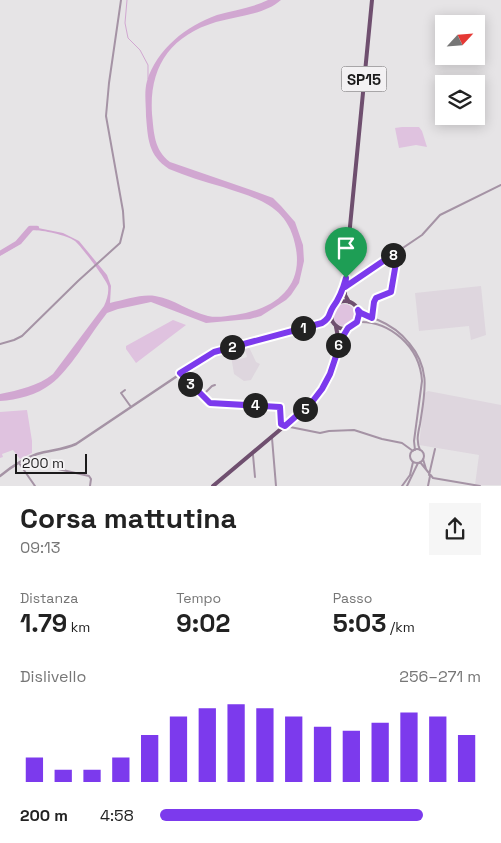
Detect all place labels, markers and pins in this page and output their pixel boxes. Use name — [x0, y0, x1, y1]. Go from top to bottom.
pin — [325, 227, 367, 278]
pin: 8 — [380, 242, 406, 268]
pin: 1 — [290, 316, 316, 340]
pin: 6 — [326, 332, 350, 358]
pin: 2 — [220, 334, 244, 360]
pin: 3 — [178, 372, 202, 396]
pin: 4 — [242, 392, 268, 418]
pin: 5 — [292, 396, 318, 422]

